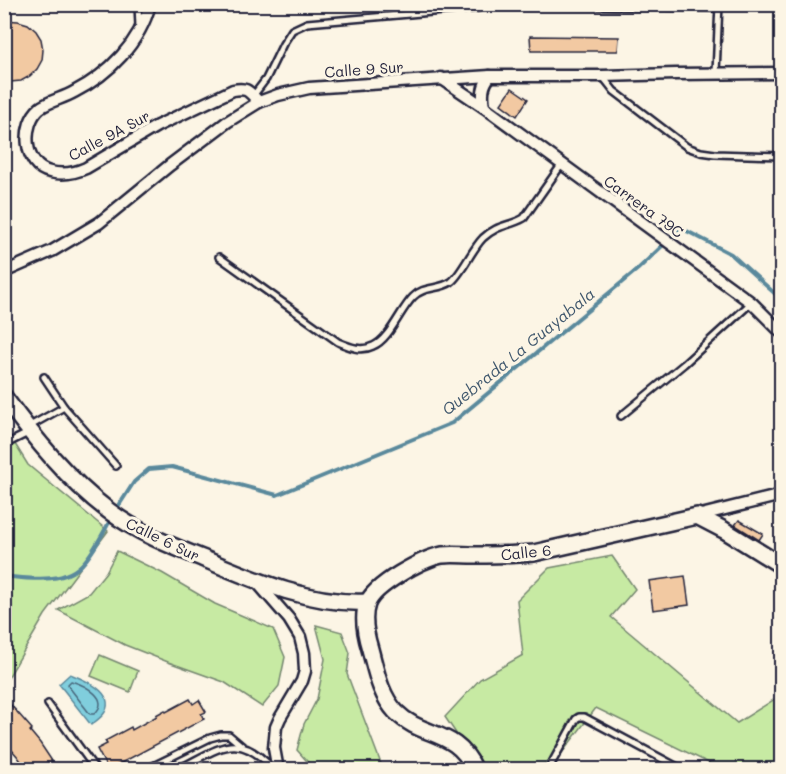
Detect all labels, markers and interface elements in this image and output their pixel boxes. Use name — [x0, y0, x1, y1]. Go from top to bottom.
street label: Calle 9 Sur — [324, 56, 404, 82]
street label: Calle 9A Sur — [65, 105, 153, 165]
street label: Carrera 79C — [600, 170, 688, 242]
water label: Quebrada La Guayabala — [437, 283, 599, 419]
street label: Calle 6 Sur — [123, 513, 203, 565]
street label: Calle 6 — [500, 539, 552, 565]

